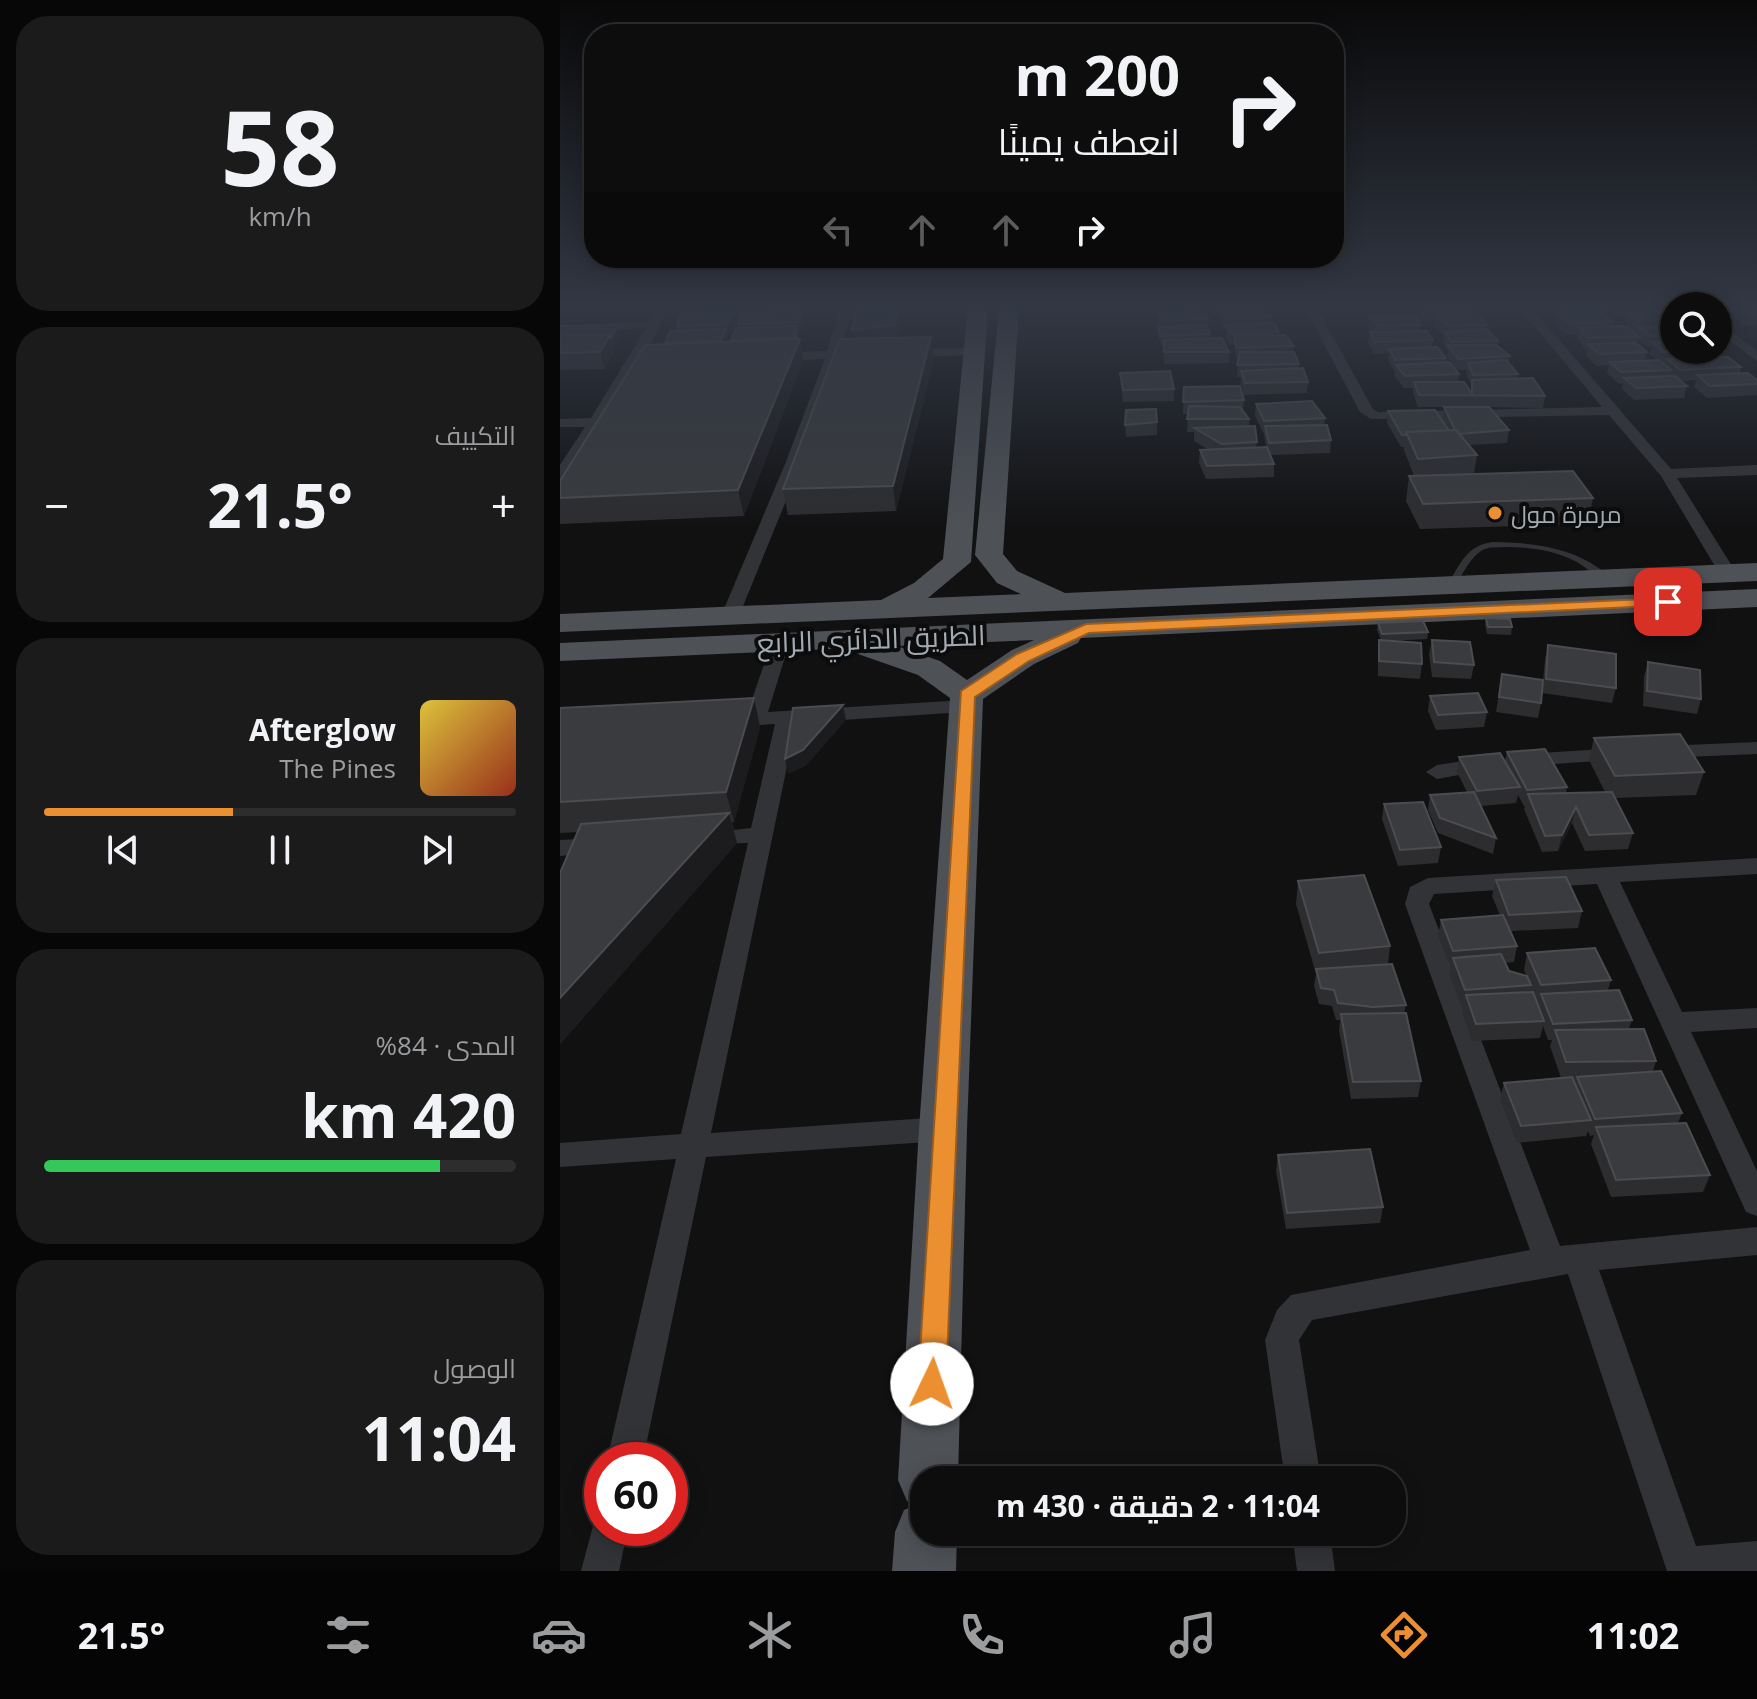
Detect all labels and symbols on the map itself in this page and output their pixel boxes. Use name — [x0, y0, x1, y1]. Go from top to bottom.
place label: مرمرة مول — [1511, 497, 1622, 530]
marker: مرمرة مول — [1486, 504, 1504, 522]
pin — [1634, 568, 1702, 636]
street label: الطريق الدائري الرابع — [756, 615, 986, 665]
position arrow — [890, 1342, 974, 1426]
speed limit sign: 60 — [584, 1442, 688, 1546]

